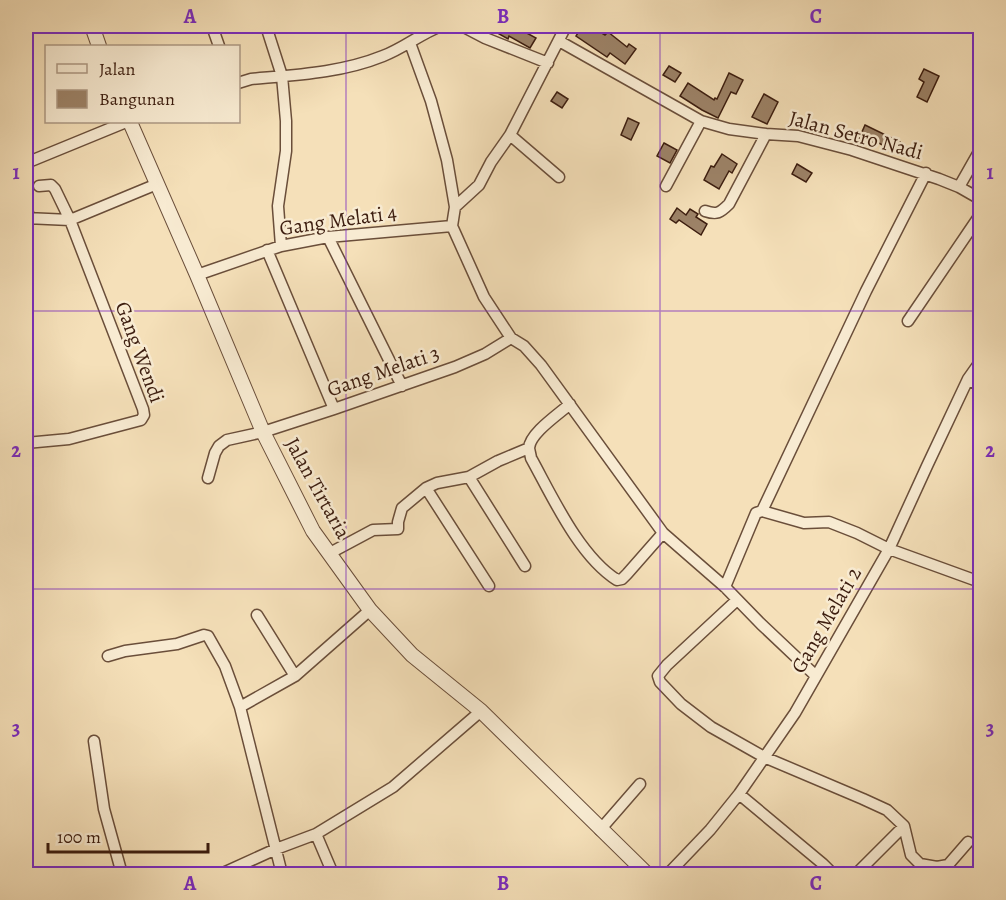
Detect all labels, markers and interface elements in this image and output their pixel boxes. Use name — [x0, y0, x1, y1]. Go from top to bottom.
text: A — [183, 3, 197, 30]
text: B — [497, 3, 509, 30]
text: C — [810, 3, 822, 30]
legend — [45, 45, 240, 123]
text: Jalan — [99, 57, 136, 81]
text: Bangunan — [99, 87, 175, 111]
street label: Jalan Setro Nadi — [786, 104, 926, 166]
text: 1 — [12, 159, 20, 186]
text: 1 — [986, 159, 994, 186]
street label: Gang Melati 4 — [278, 198, 398, 242]
street label: Gang Wendi — [109, 297, 171, 407]
street label: Gang Melati 3 — [323, 339, 443, 403]
street label: Jalan Tirtaria — [279, 432, 357, 544]
text: 2 — [11, 437, 21, 464]
text: 2 — [985, 437, 995, 464]
street label: Gang Melati 2 — [784, 562, 868, 678]
text: 3 — [12, 715, 20, 742]
text: 3 — [986, 715, 994, 742]
scale bar — [48, 816, 208, 854]
text: 100 m — [57, 825, 101, 849]
text: A — [183, 870, 197, 897]
text: B — [497, 870, 509, 897]
text: C — [810, 870, 822, 897]

